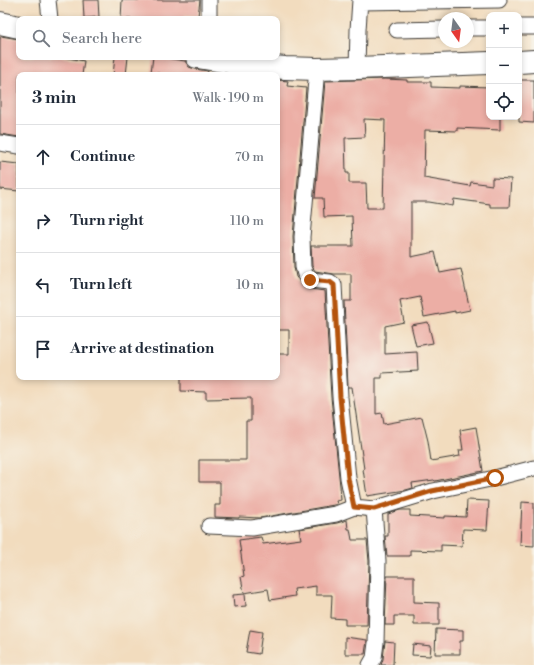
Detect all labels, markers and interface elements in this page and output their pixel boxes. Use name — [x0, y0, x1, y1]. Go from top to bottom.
north arrow — [438, 12, 474, 48]
map controls — [486, 12, 522, 120]
button: + — [486, 12, 522, 48]
search box — [16, 16, 280, 60]
icon: search — [30, 27, 52, 49]
text: Search here — [62, 29, 142, 48]
button: − — [486, 48, 522, 84]
button: locate — [486, 84, 522, 120]
text: 3 min — [32, 87, 76, 109]
text: Walk · 190 m — [193, 90, 264, 106]
icon: ahead — [32, 146, 54, 168]
text: Continue — [70, 147, 135, 166]
text: 70 m — [235, 149, 264, 165]
icon: right — [32, 210, 54, 232]
text: Turn right — [70, 211, 144, 230]
text: 110 m — [230, 213, 264, 229]
route end — [301, 271, 319, 289]
icon: left — [32, 274, 54, 296]
text: Turn left — [70, 275, 132, 294]
text: 10 m — [236, 277, 264, 293]
icon: arrive — [32, 338, 54, 360]
text: Arrive at destination — [70, 339, 214, 358]
route start — [486, 469, 504, 487]

